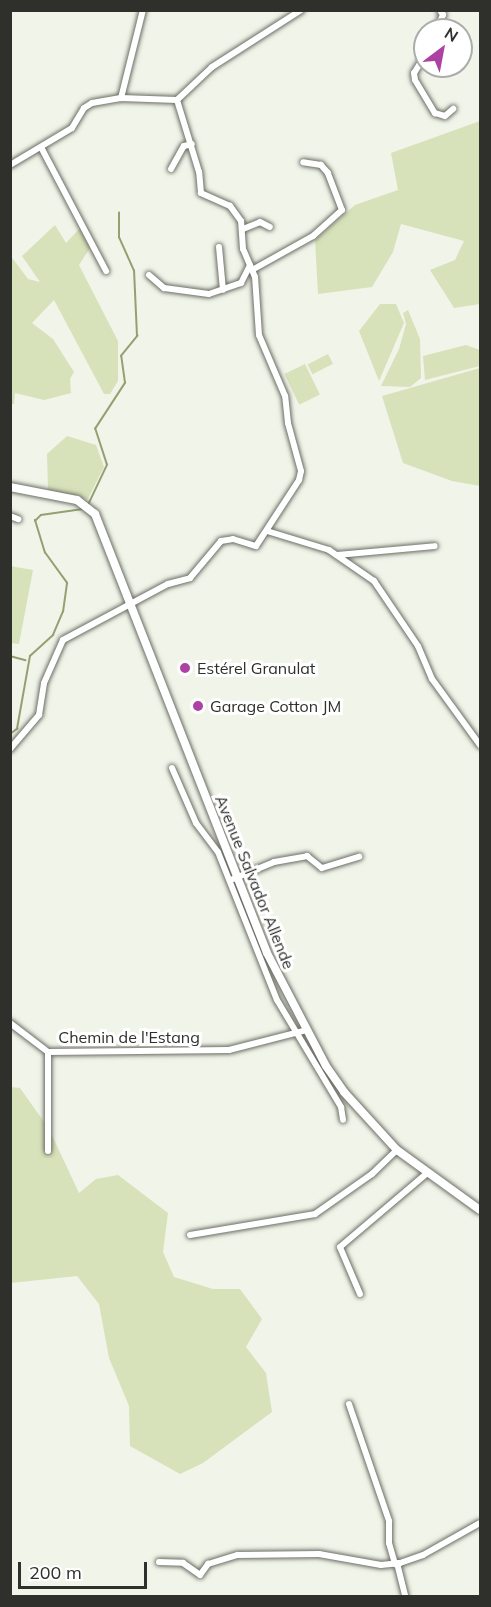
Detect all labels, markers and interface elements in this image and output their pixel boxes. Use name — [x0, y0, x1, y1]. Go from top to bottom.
north arrow — [413, 18, 473, 78]
text: N — [441, 23, 462, 46]
place label: Estérel Granulat — [197, 658, 315, 678]
marker: Estérel Granulat — [178, 661, 192, 675]
place label: Garage Cotton JM — [210, 696, 341, 716]
marker: Garage Cotton JM — [191, 699, 205, 713]
street label: Avenue Salvador Allende — [211, 792, 299, 972]
street label: Chemin de l'Estang — [58, 1027, 200, 1047]
scale bar — [21, 1550, 150, 1588]
text: 200 m — [29, 1561, 82, 1584]

